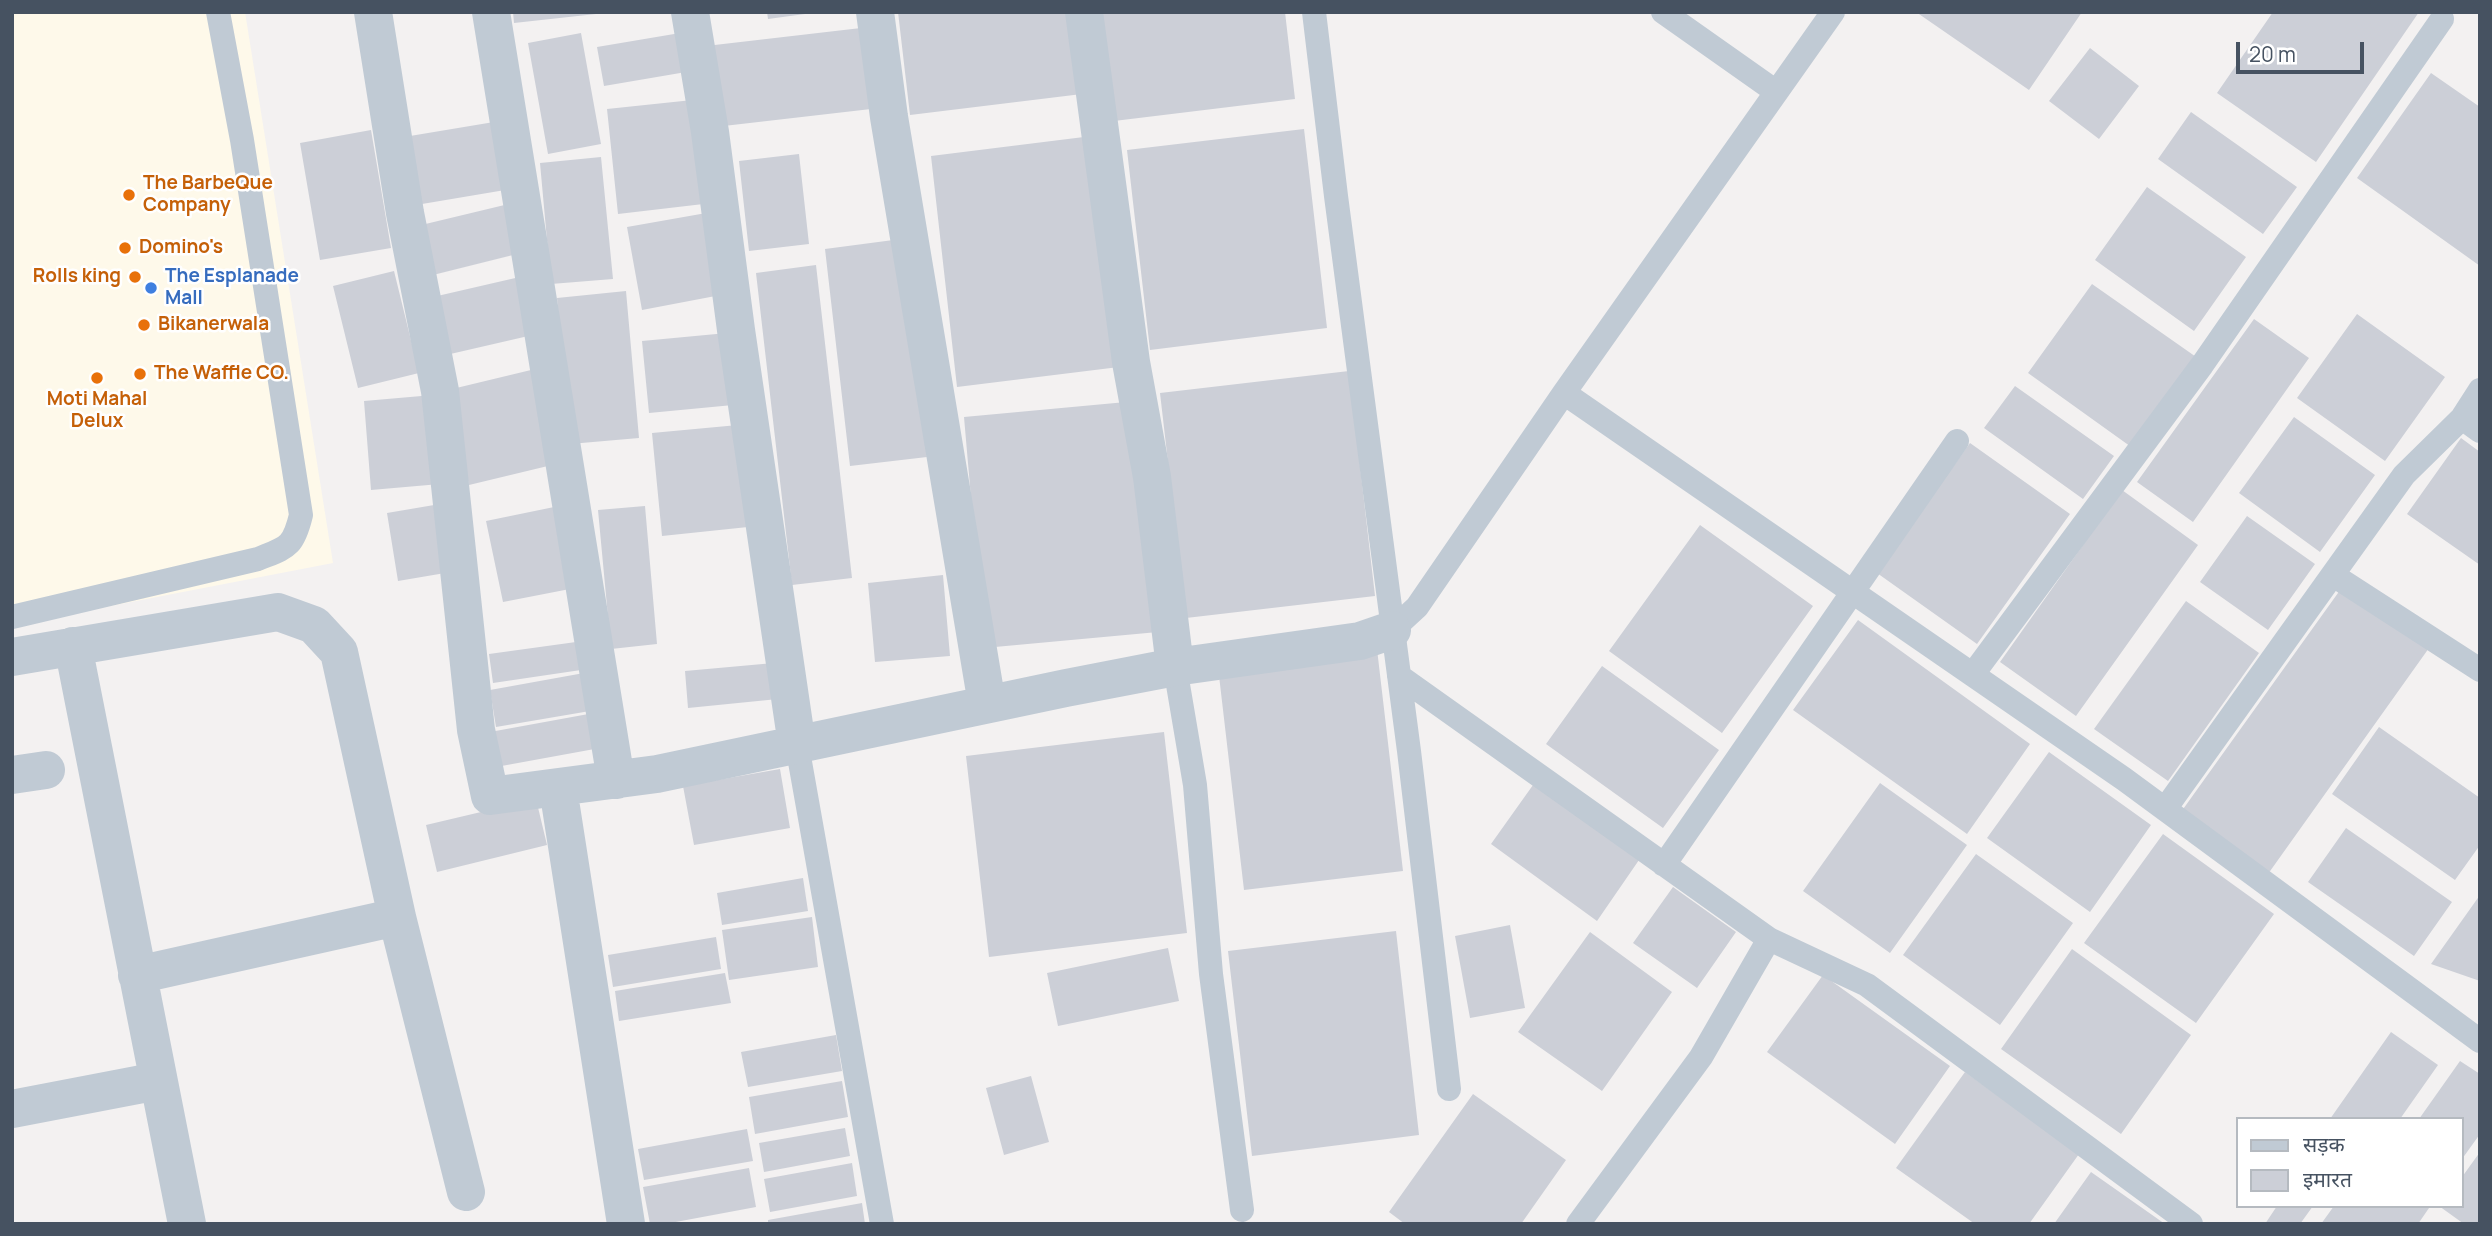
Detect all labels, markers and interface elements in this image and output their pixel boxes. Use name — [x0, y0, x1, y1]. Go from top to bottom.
scale bar — [2240, 28, 2368, 72]
text: 20 m — [2249, 40, 2296, 68]
place label: The BarbeQue Company — [143, 173, 273, 217]
marker: The BarbeQue Company — [121, 187, 137, 203]
place label: Domino's — [139, 237, 223, 259]
marker: Domino's — [117, 240, 133, 256]
place label: Rolls king — [33, 266, 121, 288]
place label: The Esplanade Mall — [165, 266, 299, 310]
marker: Rolls king — [127, 269, 143, 285]
marker: The Esplanade Mall — [143, 280, 159, 296]
place label: Bikanerwala — [158, 314, 269, 336]
marker: Bikanerwala — [136, 317, 152, 333]
place label: The Waffle CO. — [154, 363, 289, 385]
marker: The Waffle CO. — [132, 366, 148, 382]
marker: Moti Mahal Delux — [89, 370, 105, 386]
place label: Moti Mahal Delux — [47, 389, 147, 433]
legend — [2236, 1117, 2464, 1208]
text: सड़क — [2303, 1130, 2345, 1158]
text: इमारत — [2303, 1165, 2352, 1193]

